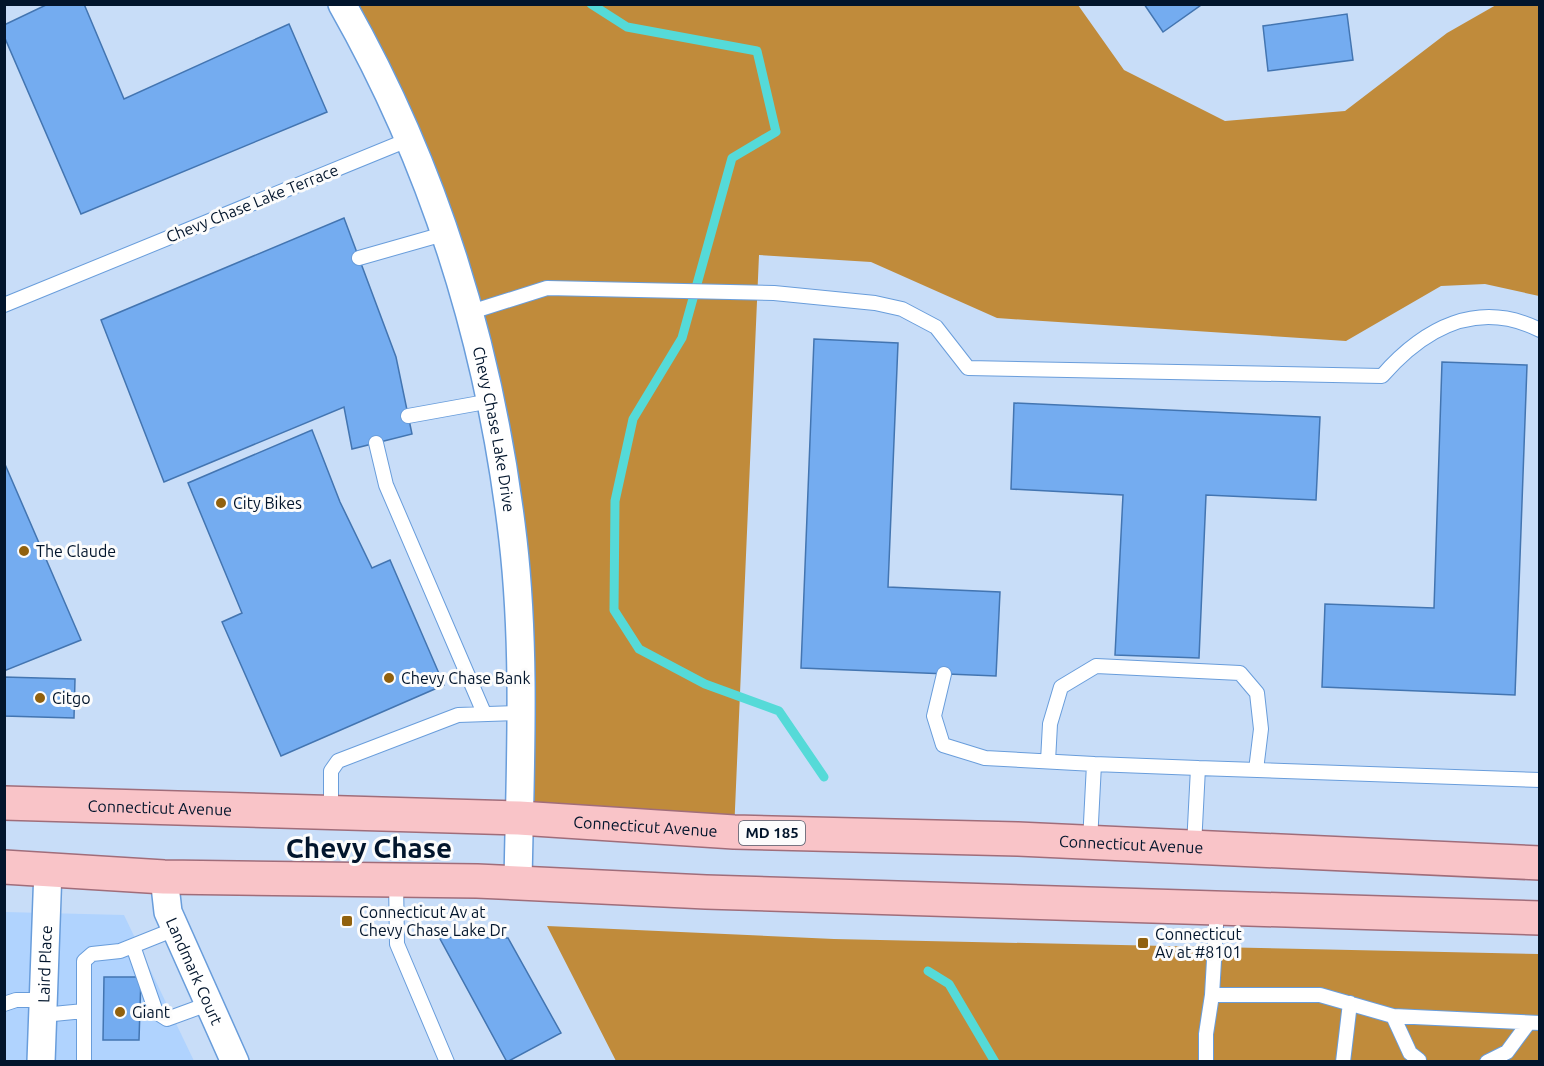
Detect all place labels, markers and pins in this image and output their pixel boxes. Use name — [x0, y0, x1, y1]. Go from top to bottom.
place label: City Bikes — [233, 494, 302, 512]
marker: City Bikes — [214, 496, 228, 510]
place label: The Claude — [36, 542, 116, 560]
marker: The Claude — [17, 544, 31, 558]
place label: Chevy Chase Bank — [401, 669, 530, 687]
marker: Chevy Chase Bank — [382, 671, 396, 685]
place label: Citgo — [52, 689, 91, 707]
marker: Citgo — [33, 691, 47, 705]
place label: Connecticut Av at Chevy Chase Lake Dr — [359, 903, 507, 939]
marker: Connecticut Av at Chevy Chase Lake Dr — [340, 914, 354, 928]
place label: Connecticut Av at #8101 — [1155, 925, 1242, 961]
marker: Connecticut Av at #8101 — [1136, 936, 1150, 950]
place label: Giant — [132, 1003, 171, 1021]
marker: Giant — [113, 1005, 127, 1019]

